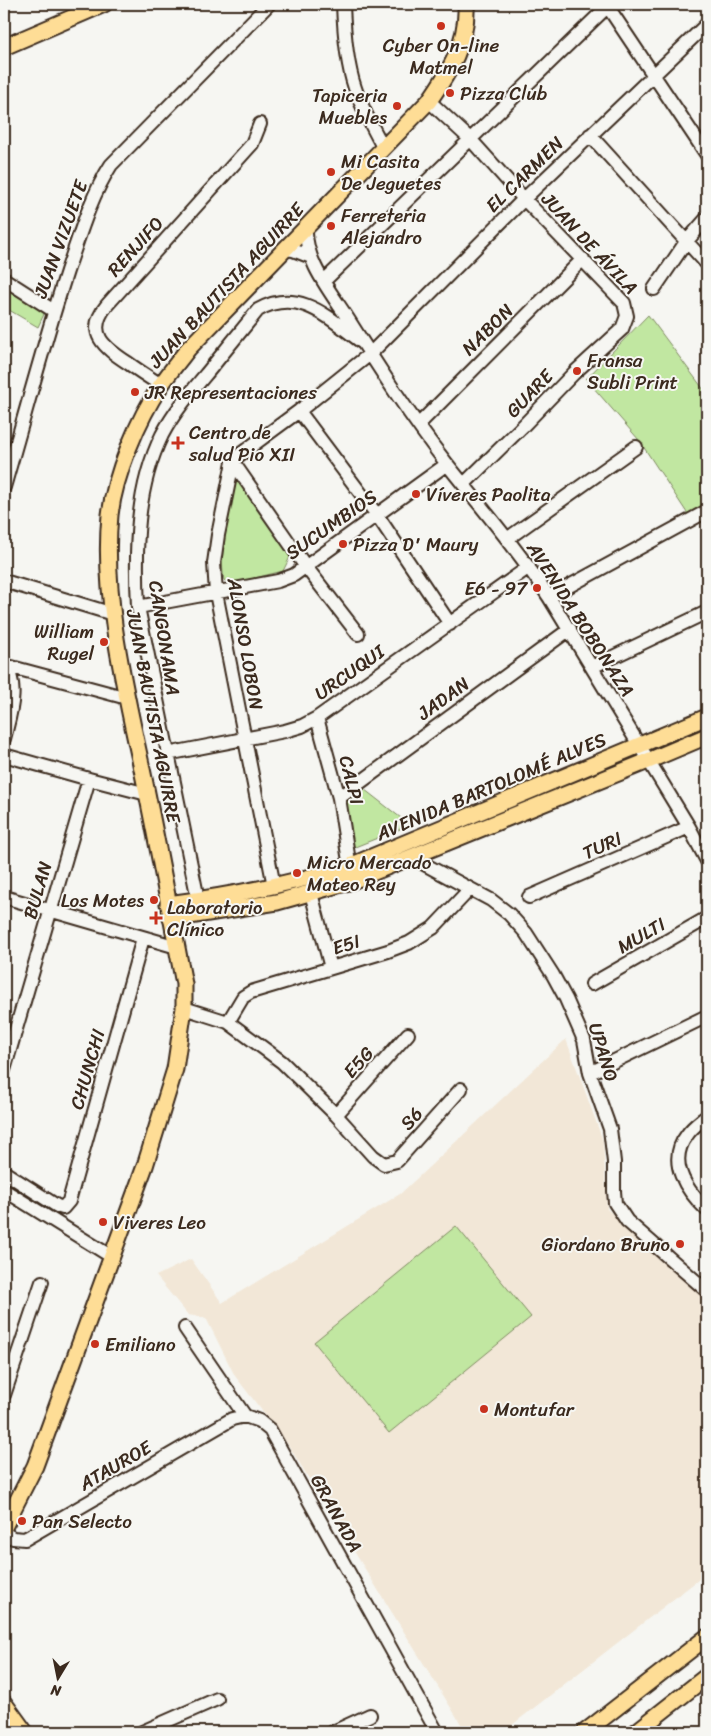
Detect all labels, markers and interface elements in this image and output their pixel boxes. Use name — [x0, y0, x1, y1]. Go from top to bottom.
marker: Cyber On-line Matmel — [435, 20, 447, 32]
place label: Cyber On-line Matmel — [383, 29, 499, 84]
place label: Pizza Club — [460, 77, 547, 110]
place label: Tapiceria Muebles — [312, 79, 387, 134]
marker: Pizza Club — [444, 87, 456, 99]
marker: Tapiceria Muebles — [391, 100, 403, 112]
street label: EL CARMEN — [477, 128, 572, 221]
place label: Mi Casita De Jeguetes — [341, 145, 441, 200]
marker: Mi Casita De Jeguetes — [325, 166, 337, 178]
street label: JUAN VIZUETE — [24, 174, 98, 304]
street label: JUAN DE ÁVILA — [532, 184, 646, 302]
street label: JUAN BAUTISTA AGUIRRE — [140, 194, 313, 377]
place label: Ferreteria Alejandro — [340, 199, 426, 254]
street label: RENJIFO — [99, 208, 172, 284]
marker: Ferreteria Alejandro — [325, 220, 337, 232]
street label: NABON — [453, 295, 521, 363]
place label: Fransa Subli Print — [587, 344, 678, 399]
street label: GUARE — [497, 360, 562, 426]
marker: Fransa Subli Print — [571, 365, 583, 377]
place label: JR Representaciones — [144, 376, 317, 409]
marker: JR Representaciones — [129, 386, 141, 398]
place label: Centro de salud Pio XII — [188, 416, 295, 471]
marker: Centro de salud Pio XII — [171, 436, 185, 450]
place label: Víveres Paolita — [426, 478, 551, 511]
street label: SUCUMBIOS — [278, 480, 384, 568]
marker: Víveres Paolita — [410, 488, 422, 500]
place label: Pizza D' Maury — [353, 528, 479, 561]
street label: AVENIDA BOBONAZA — [517, 534, 643, 703]
marker: Pizza D' Maury — [337, 538, 349, 550]
place label: E6 - 97 — [464, 572, 528, 605]
street label: ALONSO LOBON — [218, 575, 273, 713]
street label: CANGONAMA — [139, 578, 190, 698]
marker: E6 - 97 — [531, 582, 543, 594]
street label: JUAN BAUTISTA AGUIRRE — [116, 605, 191, 827]
place label: William Rugel — [34, 615, 95, 670]
street label: URCUQUI — [307, 635, 393, 709]
marker: William Rugel — [98, 636, 110, 648]
street label: JADAN — [409, 668, 477, 730]
street label: AVENIDA BARTOLOMÉ ALVES — [370, 723, 612, 850]
street label: CALPI — [329, 752, 374, 808]
street label: TURI — [577, 822, 628, 869]
place label: Micro Mercado Mateo Rey — [307, 846, 432, 901]
street label: BULAN — [13, 857, 61, 923]
marker: Micro Mercado Mateo Rey — [291, 867, 303, 879]
place label: Los Motes — [61, 884, 144, 917]
place label: Laboratorio Clínico — [167, 891, 262, 946]
marker: Los Motes — [148, 894, 160, 906]
street label: MULTI — [610, 908, 672, 963]
marker: Laboratorio Clínico — [149, 911, 163, 925]
street label: E5I — [328, 925, 364, 964]
street label: UPANO — [579, 1018, 628, 1086]
street label: CHUNCHI — [60, 1025, 115, 1113]
street label: E5G — [335, 1039, 382, 1086]
street label: S6 — [392, 1099, 431, 1138]
place label: Viveres Leo — [113, 1206, 206, 1239]
marker: Viveres Leo — [97, 1216, 109, 1228]
place label: Giordano Bruno — [541, 1228, 670, 1261]
marker: Giordano Bruno — [674, 1238, 686, 1250]
place label: Emiliano — [105, 1328, 176, 1361]
marker: Emiliano — [89, 1338, 101, 1350]
place label: Montufar — [494, 1393, 575, 1426]
marker: Montufar — [478, 1403, 490, 1415]
street label: ATAUROE — [72, 1431, 159, 1500]
street label: GRANADA — [301, 1468, 372, 1559]
place label: Pan Selecto — [32, 1505, 132, 1538]
marker: Pan Selecto — [16, 1515, 28, 1527]
north arrow — [32, 1654, 82, 1704]
text: N — [49, 1677, 64, 1704]

